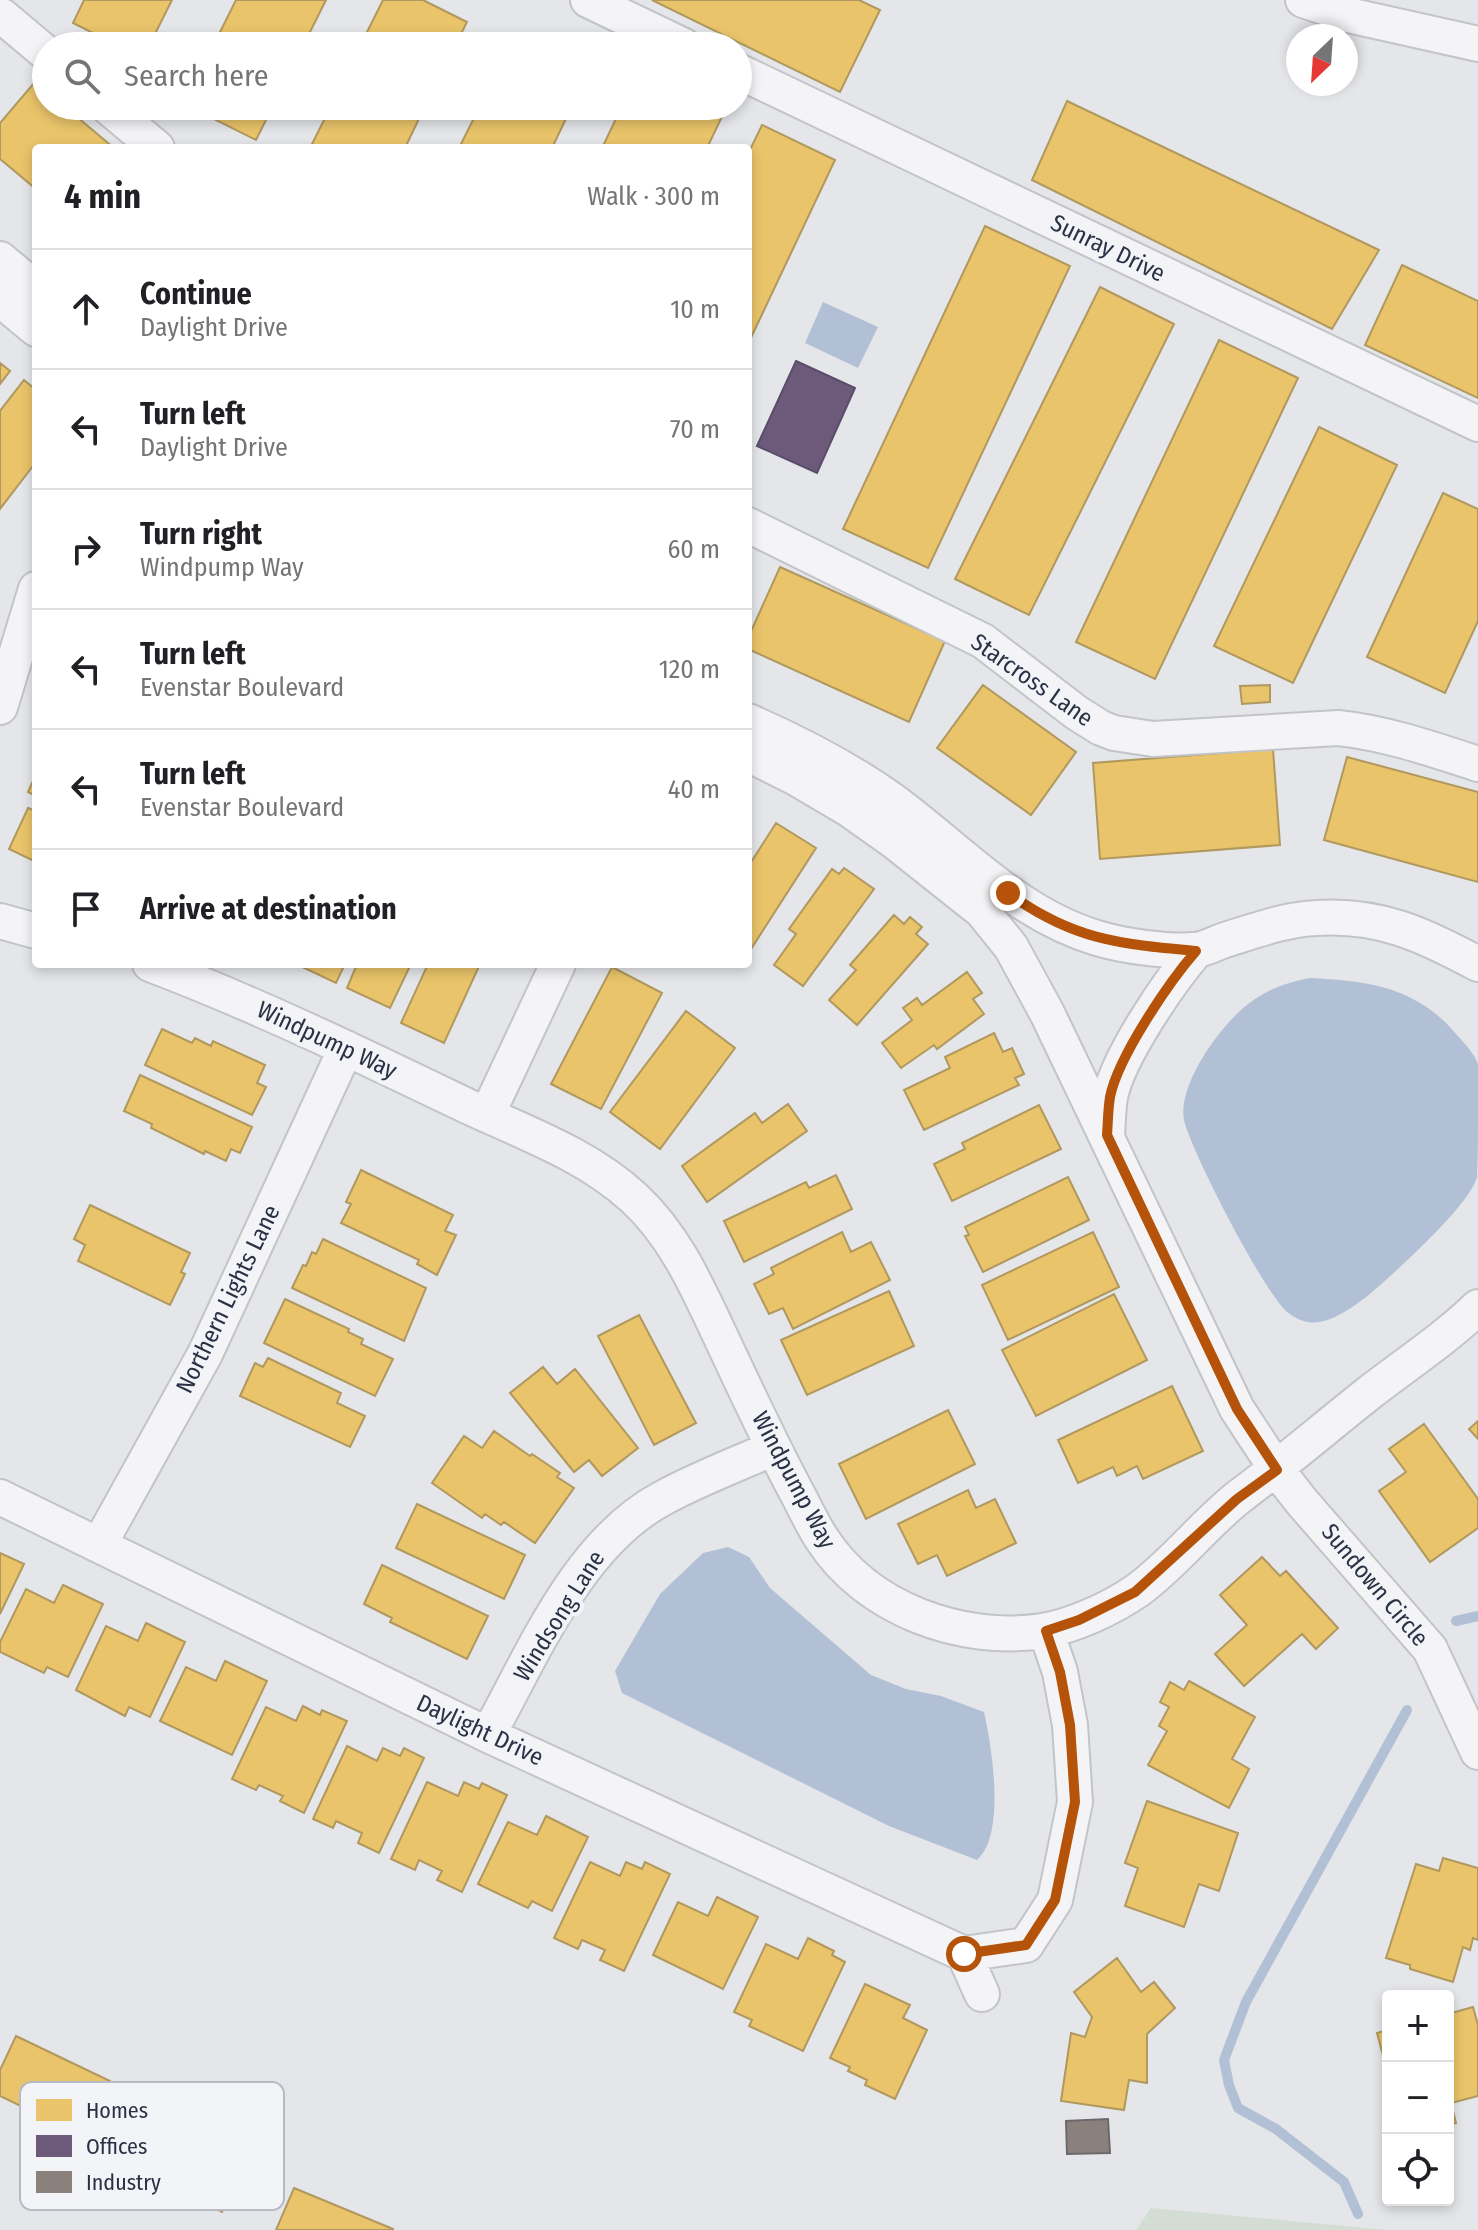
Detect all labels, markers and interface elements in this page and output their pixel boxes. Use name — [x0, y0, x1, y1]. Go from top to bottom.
north arrow — [1286, 24, 1358, 96]
search box — [32, 32, 752, 120]
icon: search — [60, 54, 104, 98]
text: Search here — [124, 58, 269, 94]
text: 4 min — [64, 176, 141, 217]
text: Walk · 300 m — [587, 181, 720, 212]
street label: Sunray Drive — [1046, 208, 1170, 288]
text: Continue — [140, 276, 252, 312]
icon: ahead — [64, 287, 108, 331]
text: 10 m — [670, 294, 720, 325]
text: Daylight Drive — [140, 312, 288, 343]
text: Turn left — [140, 396, 246, 432]
icon: left — [64, 407, 108, 451]
text: 70 m — [670, 414, 720, 445]
text: Daylight Drive — [140, 432, 288, 463]
text: Turn right — [140, 516, 262, 552]
icon: right — [64, 527, 108, 571]
text: 60 m — [667, 534, 720, 565]
text: Windpump Way — [140, 552, 304, 583]
street label: Starcross Lane — [966, 628, 1098, 732]
text: Turn left — [140, 636, 246, 672]
icon: left — [64, 647, 108, 691]
text: 120 m — [659, 654, 720, 685]
text: Evenstar Boulevard — [140, 672, 344, 703]
text: Turn left — [140, 756, 246, 792]
icon: left — [64, 767, 108, 811]
text: 40 m — [668, 774, 720, 805]
text: Evenstar Boulevard — [140, 792, 344, 823]
route end — [990, 875, 1026, 911]
icon: arrive — [64, 887, 108, 931]
text: Arrive at destination — [140, 891, 397, 927]
street label: Windpump Way — [253, 995, 402, 1085]
street label: Northern Lights Lane — [170, 1200, 286, 1398]
street label: Windpump Way — [746, 1407, 842, 1554]
street label: Sundown Circle — [1316, 1518, 1434, 1652]
street label: Windsong Lane — [508, 1546, 610, 1686]
street label: Daylight Drive — [412, 1688, 548, 1772]
route start — [946, 1936, 982, 1972]
map controls — [1382, 1990, 1454, 2206]
button: + — [1382, 1990, 1454, 2062]
button: − — [1382, 2062, 1454, 2134]
legend — [20, 2082, 284, 2210]
text: Homes — [86, 2097, 148, 2124]
text: Offices — [86, 2133, 147, 2160]
button: locate — [1382, 2134, 1454, 2206]
text: Industry — [86, 2169, 161, 2196]

